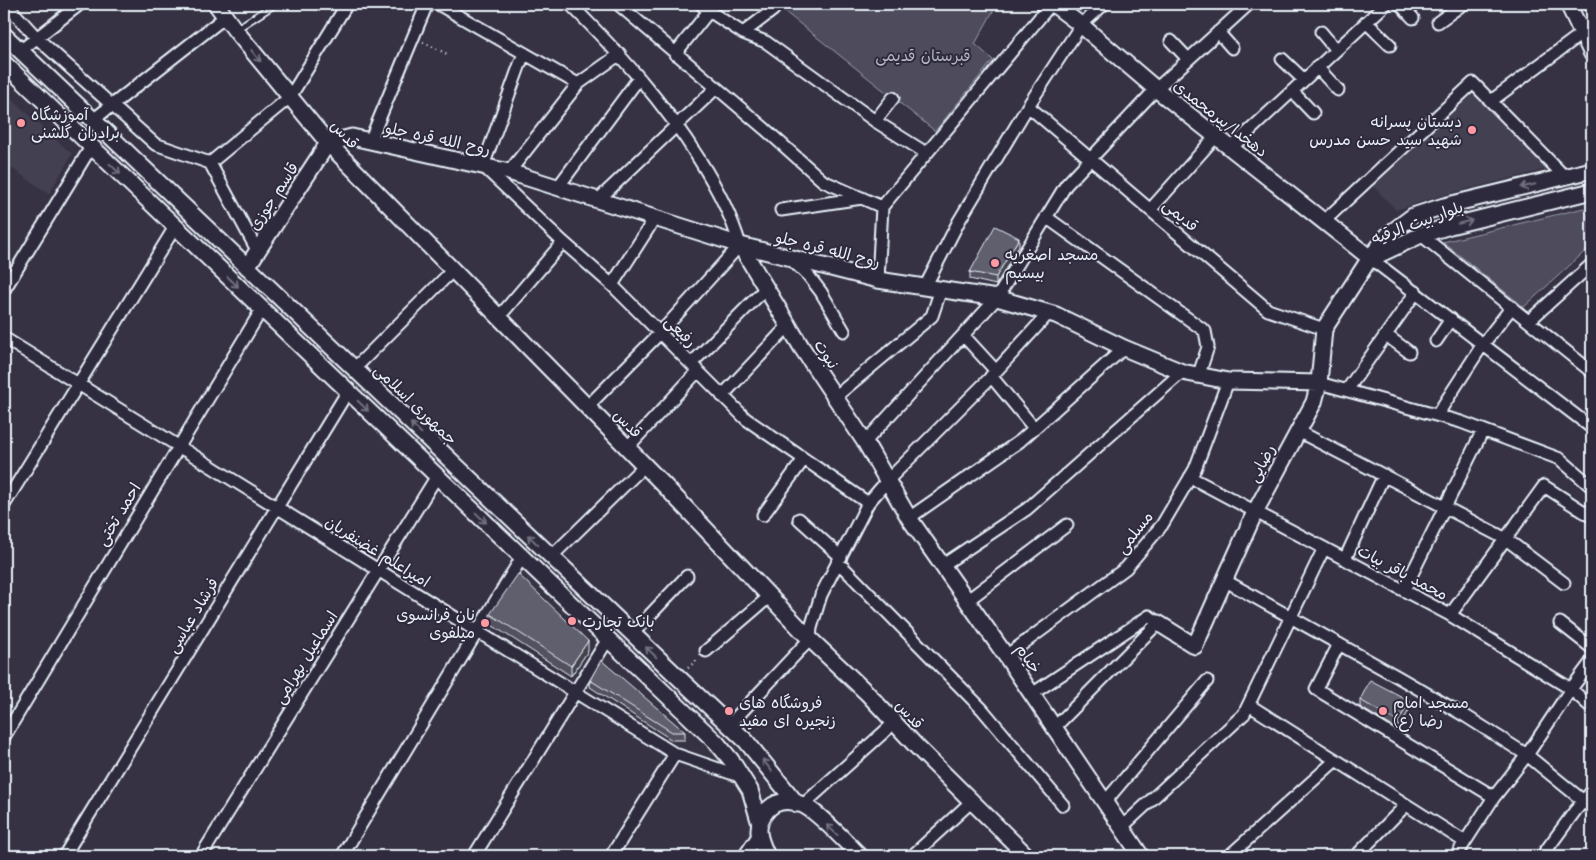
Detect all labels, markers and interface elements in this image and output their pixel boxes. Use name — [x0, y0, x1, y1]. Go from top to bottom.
park label: قبرستان قدیمى — [875, 47, 971, 66]
one-way arrow — [251, 49, 262, 62]
street label: دهخدا/پیرمحمدی — [1169, 77, 1271, 162]
place label: آموزشگاه برادران گلشنی — [31, 105, 120, 143]
place label: دبستان پسرانه شهید سید حسن مدرس — [1309, 113, 1462, 149]
marker: آموزشگاه برادران گلشنی — [15, 117, 27, 129]
street label: قدس — [327, 117, 362, 153]
street label: روح الله قره جلو — [382, 119, 492, 160]
marker: دبستان پسرانه شهید سید حسن مدرس — [1466, 124, 1478, 136]
street label: قاسم جوزی — [245, 159, 305, 236]
one-way arrow — [109, 163, 121, 175]
one-way arrow — [1520, 182, 1536, 191]
street label: قدیمی — [1158, 196, 1202, 236]
street label: بلوار بیت الرقیه — [1369, 198, 1466, 249]
one-way arrow — [1456, 217, 1472, 226]
street label: روح الله قره جلو — [772, 228, 882, 273]
place label: مسجد اصغریه بیسیم — [1005, 246, 1098, 285]
marker: مسجد اصغریه بیسیم — [989, 257, 1001, 269]
one-way arrow — [226, 275, 238, 287]
street label: رفیعی — [660, 312, 700, 352]
street label: نبوت — [809, 337, 842, 373]
street label: جمهوری اسلامی — [370, 361, 460, 449]
one-way arrow — [357, 400, 369, 412]
street label: قدس — [609, 406, 645, 442]
one-way arrow — [409, 422, 422, 434]
street label: رضایی — [1245, 442, 1280, 486]
street label: احمد تختی — [93, 480, 145, 550]
street label: مسلمی — [1113, 508, 1158, 558]
street label: امیراعلم غضنفریان — [320, 512, 433, 594]
one-way arrow — [474, 512, 487, 524]
one-way arrow — [527, 534, 540, 546]
street label: محمد باقر بیات — [1354, 542, 1451, 604]
street label: فرشاد عباسی — [163, 575, 223, 657]
place label: نان فرانسوی میلفوی — [396, 606, 475, 643]
street label: اسماعیل بهرامی — [270, 608, 342, 708]
place label: بانک تجارت — [582, 613, 655, 631]
marker: بانک تجارت — [566, 615, 578, 627]
marker: نان فرانسوی میلفوی — [479, 617, 491, 629]
street label: خیام — [1009, 640, 1045, 678]
one-way arrow — [645, 646, 657, 658]
place label: فروشگاه های زنجیره ای مفید — [739, 693, 836, 730]
place label: مسجد امام رضا (ع) — [1393, 694, 1469, 732]
street label: قدس — [892, 696, 927, 733]
marker: فروشگاه های زنجیره ای مفید — [723, 705, 735, 717]
marker: مسجد امام رضا (ع) — [1377, 705, 1389, 717]
one-way arrow — [762, 758, 772, 772]
one-way arrow — [826, 824, 839, 836]

